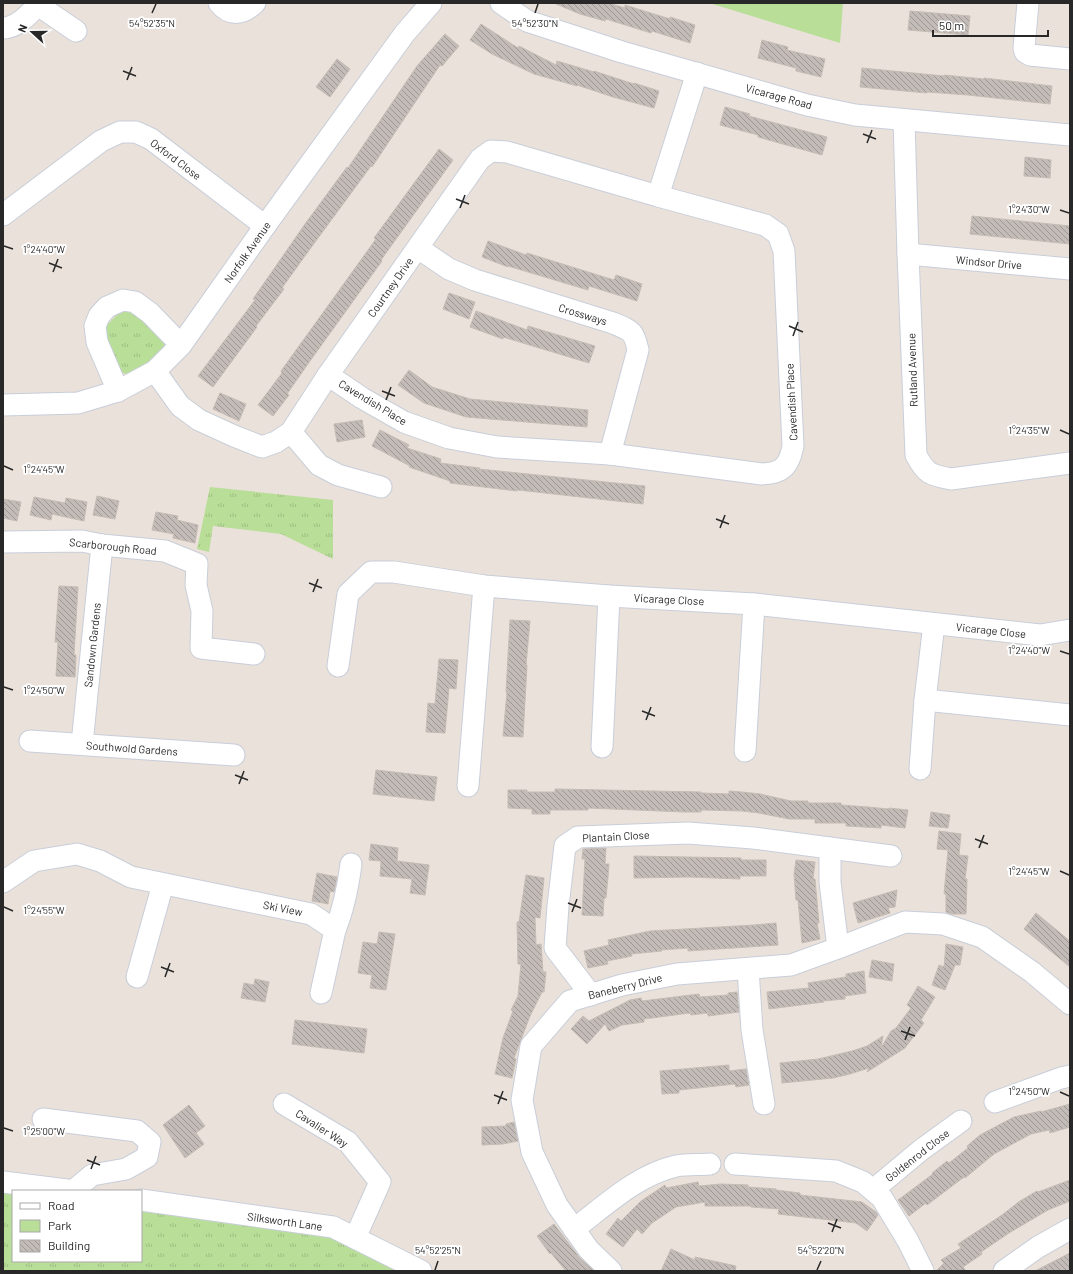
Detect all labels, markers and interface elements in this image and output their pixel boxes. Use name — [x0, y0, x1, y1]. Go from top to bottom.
north arrow — [12, 12, 52, 52]
scale bar — [933, 12, 1048, 38]
text: 54°52'35"N — [129, 17, 175, 29]
text: 54°52'30"N — [512, 17, 558, 29]
text: 50 m — [939, 18, 964, 32]
text: N — [15, 22, 30, 34]
street label: Vicarage Road — [744, 81, 814, 111]
street label: Oxford Close — [148, 136, 204, 182]
text: 1°24'30"W — [1008, 203, 1050, 215]
street label: Norfolk Avenue — [221, 219, 273, 285]
text: 1°24'40"W — [23, 243, 65, 255]
street label: Windsor Drive — [955, 253, 1023, 271]
street label: Courtney Drive — [365, 254, 415, 319]
street label: Crossways — [557, 300, 609, 328]
street label: Rutland Avenue — [904, 333, 920, 407]
street label: Cavendish Place — [782, 363, 800, 441]
street label: Cavendish Place — [336, 377, 410, 428]
text: 1°24'35"W — [1008, 424, 1050, 436]
text: 1°24'45"W — [23, 463, 65, 475]
street label: Scarborough Road — [69, 535, 157, 557]
street label: Vicarage Close — [633, 591, 705, 607]
street label: Sandown Gardens — [81, 602, 103, 688]
street label: Vicarage Close — [955, 620, 1027, 640]
text: 1°24'40"W — [1008, 644, 1050, 656]
text: 1°24'50"W — [23, 684, 65, 696]
street label: Southwold Gardens — [86, 738, 178, 758]
street label: Plantain Close — [582, 828, 650, 844]
text: 1°24'45"W — [1008, 865, 1050, 877]
street label: Ski View — [262, 898, 304, 918]
text: 1°24'55"W — [23, 904, 65, 916]
street label: Baneberry Drive — [587, 970, 664, 1002]
text: 1°24'50"W — [1008, 1085, 1050, 1097]
street label: Cavalier Way — [293, 1106, 351, 1150]
text: 1°25'00"W — [23, 1125, 65, 1137]
street label: Goldenrod Close — [882, 1126, 952, 1184]
legend — [12, 1190, 142, 1262]
text: Road — [48, 1198, 75, 1212]
street label: Silksworth Lane — [247, 1209, 324, 1233]
text: Park — [48, 1218, 72, 1232]
text: Building — [48, 1238, 90, 1252]
text: 54°52'25"N — [415, 1244, 461, 1256]
text: 54°52'20"N — [798, 1244, 844, 1256]

